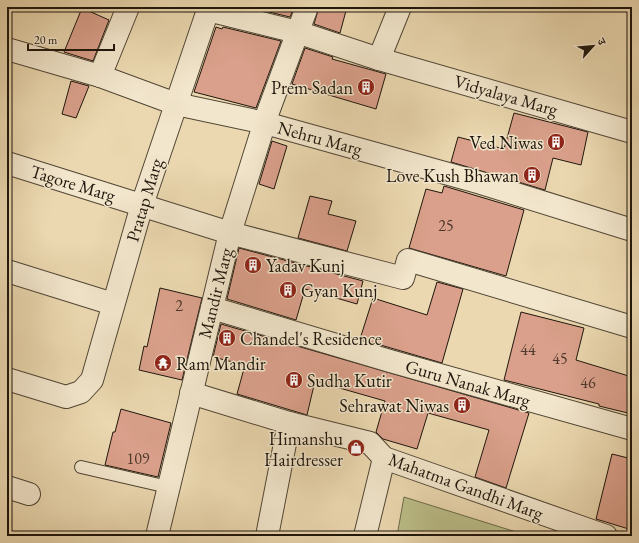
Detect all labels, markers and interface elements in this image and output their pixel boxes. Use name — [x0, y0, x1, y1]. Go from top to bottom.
scale bar — [28, 26, 114, 52]
north arrow — [573, 26, 613, 66]
text: 20 m — [34, 32, 58, 48]
text: उ — [594, 35, 610, 48]
street label: Vidyalaya Marg — [452, 69, 561, 121]
place label: Prem Sadan — [271, 76, 353, 99]
building icon: Prem Sadan — [356, 77, 376, 97]
street label: Nehru Marg — [275, 116, 365, 160]
place label: Ved Niwas — [469, 131, 543, 154]
building icon: Ved Niwas — [546, 132, 566, 152]
street label: Pratap Marg — [120, 155, 168, 244]
street label: Tagore Marg — [28, 159, 118, 207]
place label: Love Kush Bhawan — [386, 164, 519, 187]
building icon: Love Kush Bhawan — [522, 165, 542, 185]
house number: 25 — [438, 215, 454, 236]
street label: Mandir Marg — [193, 245, 237, 341]
place label: Yadav Kunj — [266, 254, 345, 277]
building icon: Yadav Kunj — [243, 255, 263, 275]
place label: Gyan Kunj — [301, 279, 377, 302]
building icon: Gyan Kunj — [278, 280, 298, 300]
house number: 2 — [175, 295, 183, 316]
place label: Chandel's Residence — [240, 327, 382, 350]
building icon: Chandel's Residence — [217, 328, 237, 348]
house number: 44 — [520, 339, 536, 360]
house number: 45 — [552, 348, 568, 369]
place label: Ram Mandir — [176, 352, 266, 375]
temple icon: Ram Mandir — [153, 353, 173, 373]
street label: Guru Nanak Marg — [403, 354, 533, 412]
place label: Sudha Kutir — [307, 369, 392, 392]
building icon: Sudha Kutir — [284, 370, 304, 390]
house number: 46 — [580, 372, 596, 393]
place label: Sehrawat Niwas — [339, 394, 449, 417]
building icon: Sehrawat Niwas — [452, 395, 472, 415]
place label: Himanshu Hairdresser — [264, 427, 344, 471]
shop icon: Himanshu Hairdresser — [346, 438, 366, 458]
street label: Mahatma Gandhi Marg — [385, 447, 547, 525]
house number: 109 — [126, 448, 150, 469]

